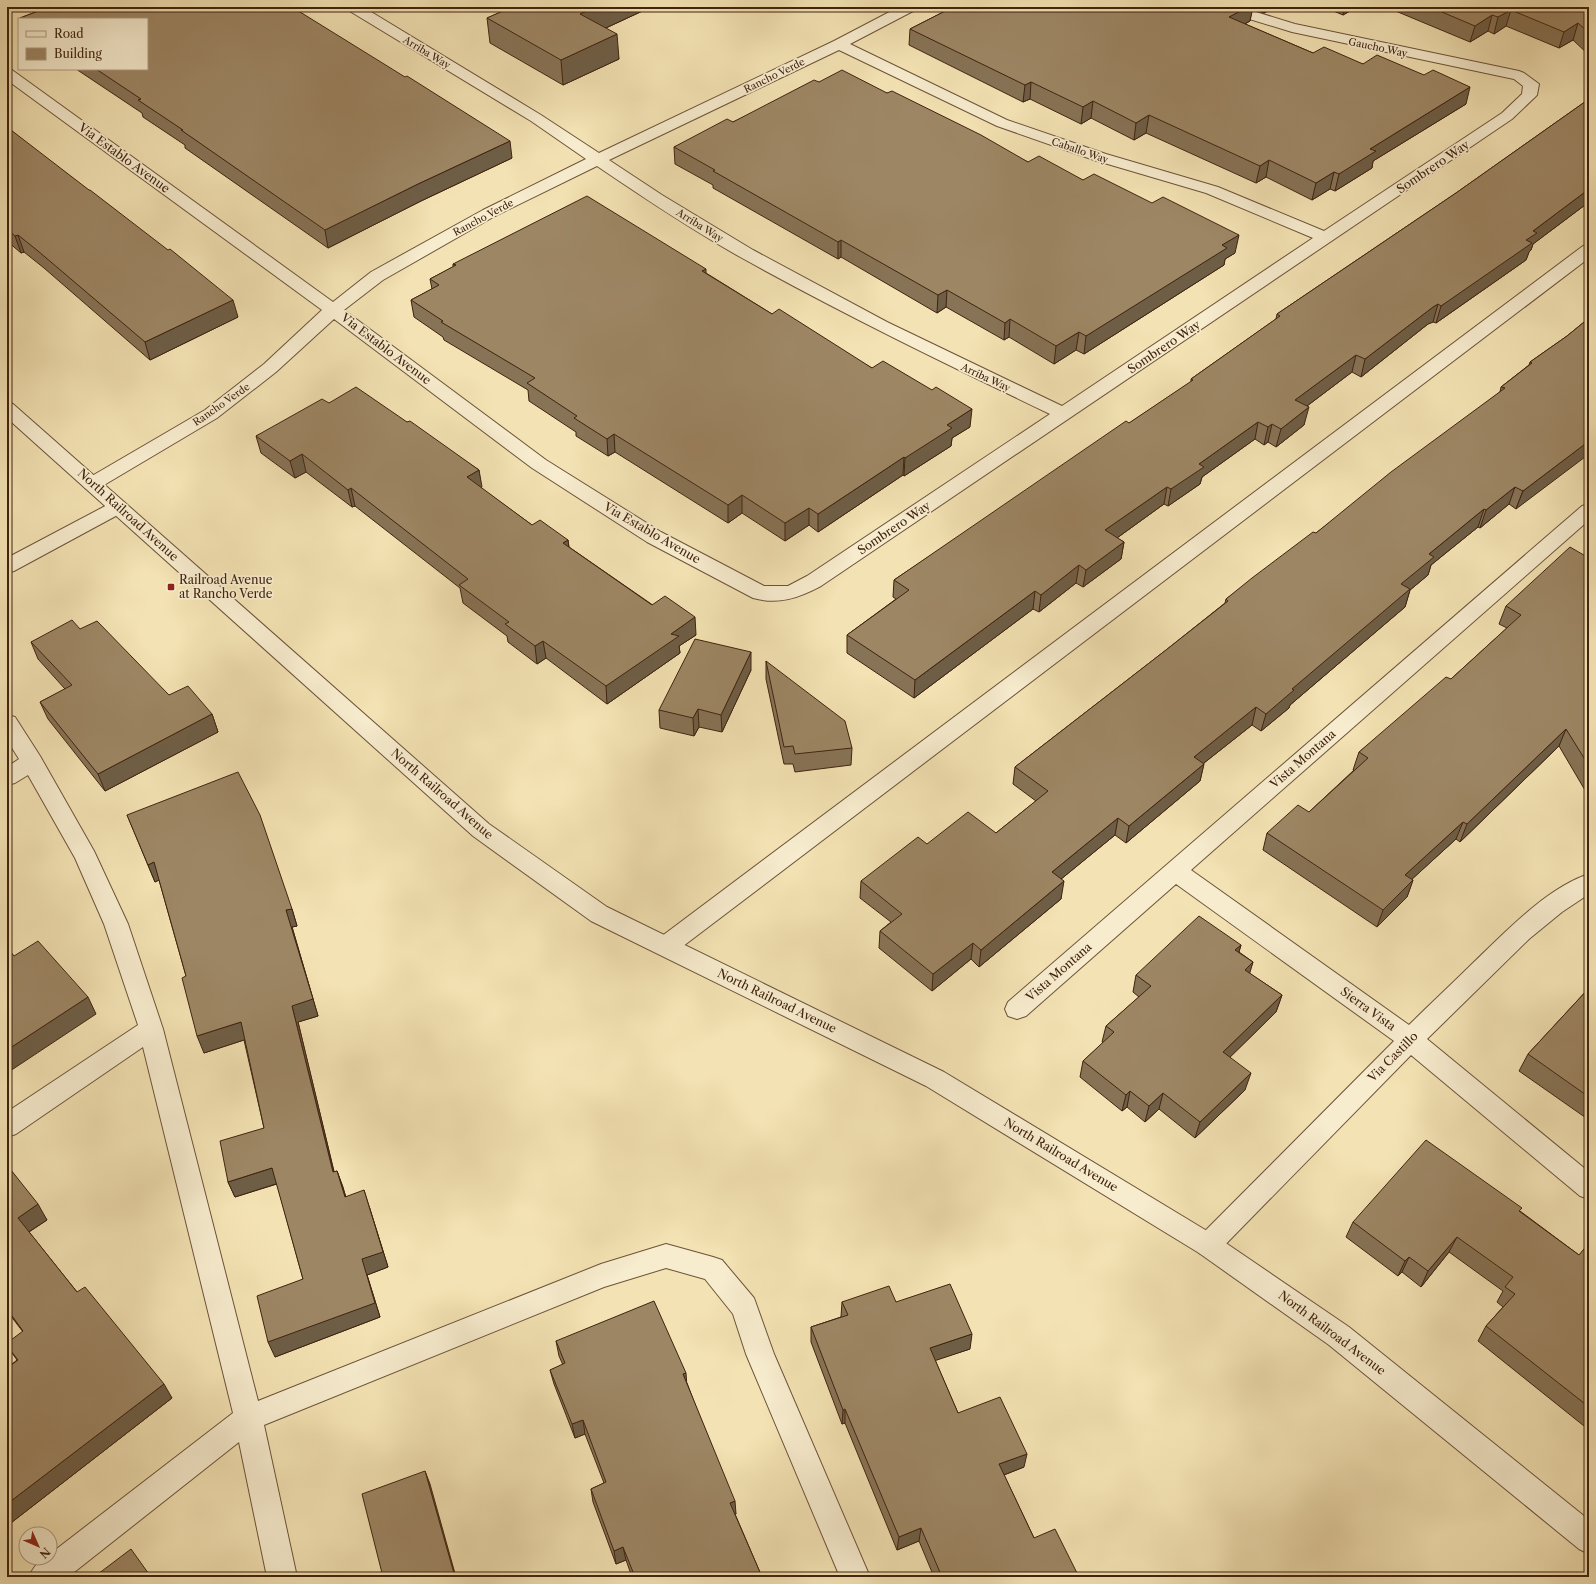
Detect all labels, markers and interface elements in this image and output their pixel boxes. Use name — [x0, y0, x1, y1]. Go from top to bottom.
legend — [18, 18, 148, 70]
text: Road — [54, 26, 84, 41]
street label: Arriba Way — [400, 33, 453, 72]
street label: Gaucho Way — [1347, 35, 1409, 60]
text: Building — [54, 46, 102, 61]
street label: Rancho Verde — [741, 55, 807, 96]
street label: Via Establo Avenue — [75, 119, 173, 196]
street label: Caballo Way — [1050, 135, 1110, 166]
street label: Sombrero Way — [1394, 137, 1472, 196]
street label: Rancho Verde — [451, 196, 516, 239]
street label: Arriba Way — [673, 205, 726, 245]
street label: Via Establo Avenue — [337, 309, 435, 388]
street label: Sombrero Way — [1125, 317, 1203, 376]
street label: Arriba Way — [958, 360, 1013, 395]
street label: Rancho Verde — [190, 380, 253, 429]
street label: North Railroad Avenue — [75, 465, 182, 564]
street label: Via Establo Avenue — [600, 498, 704, 567]
street label: Sombrero Way — [855, 498, 933, 557]
place label: Railroad Avenue at Rancho Verde — [179, 572, 273, 601]
marker: Railroad Avenue at Rancho Verde — [166, 582, 176, 592]
street label: Vista Montana — [1266, 726, 1339, 792]
street label: North Railroad Avenue — [388, 745, 497, 842]
street label: Vista Montana — [1022, 939, 1095, 1005]
street label: North Railroad Avenue — [715, 965, 839, 1036]
street label: Sierra Vista — [1338, 984, 1399, 1034]
street label: Via Castillo — [1364, 1028, 1421, 1086]
street label: North Railroad Avenue — [1001, 1115, 1121, 1195]
street label: North Railroad Avenue — [1276, 1287, 1389, 1378]
north arrow — [18, 1526, 58, 1566]
text: N — [36, 1545, 53, 1562]

